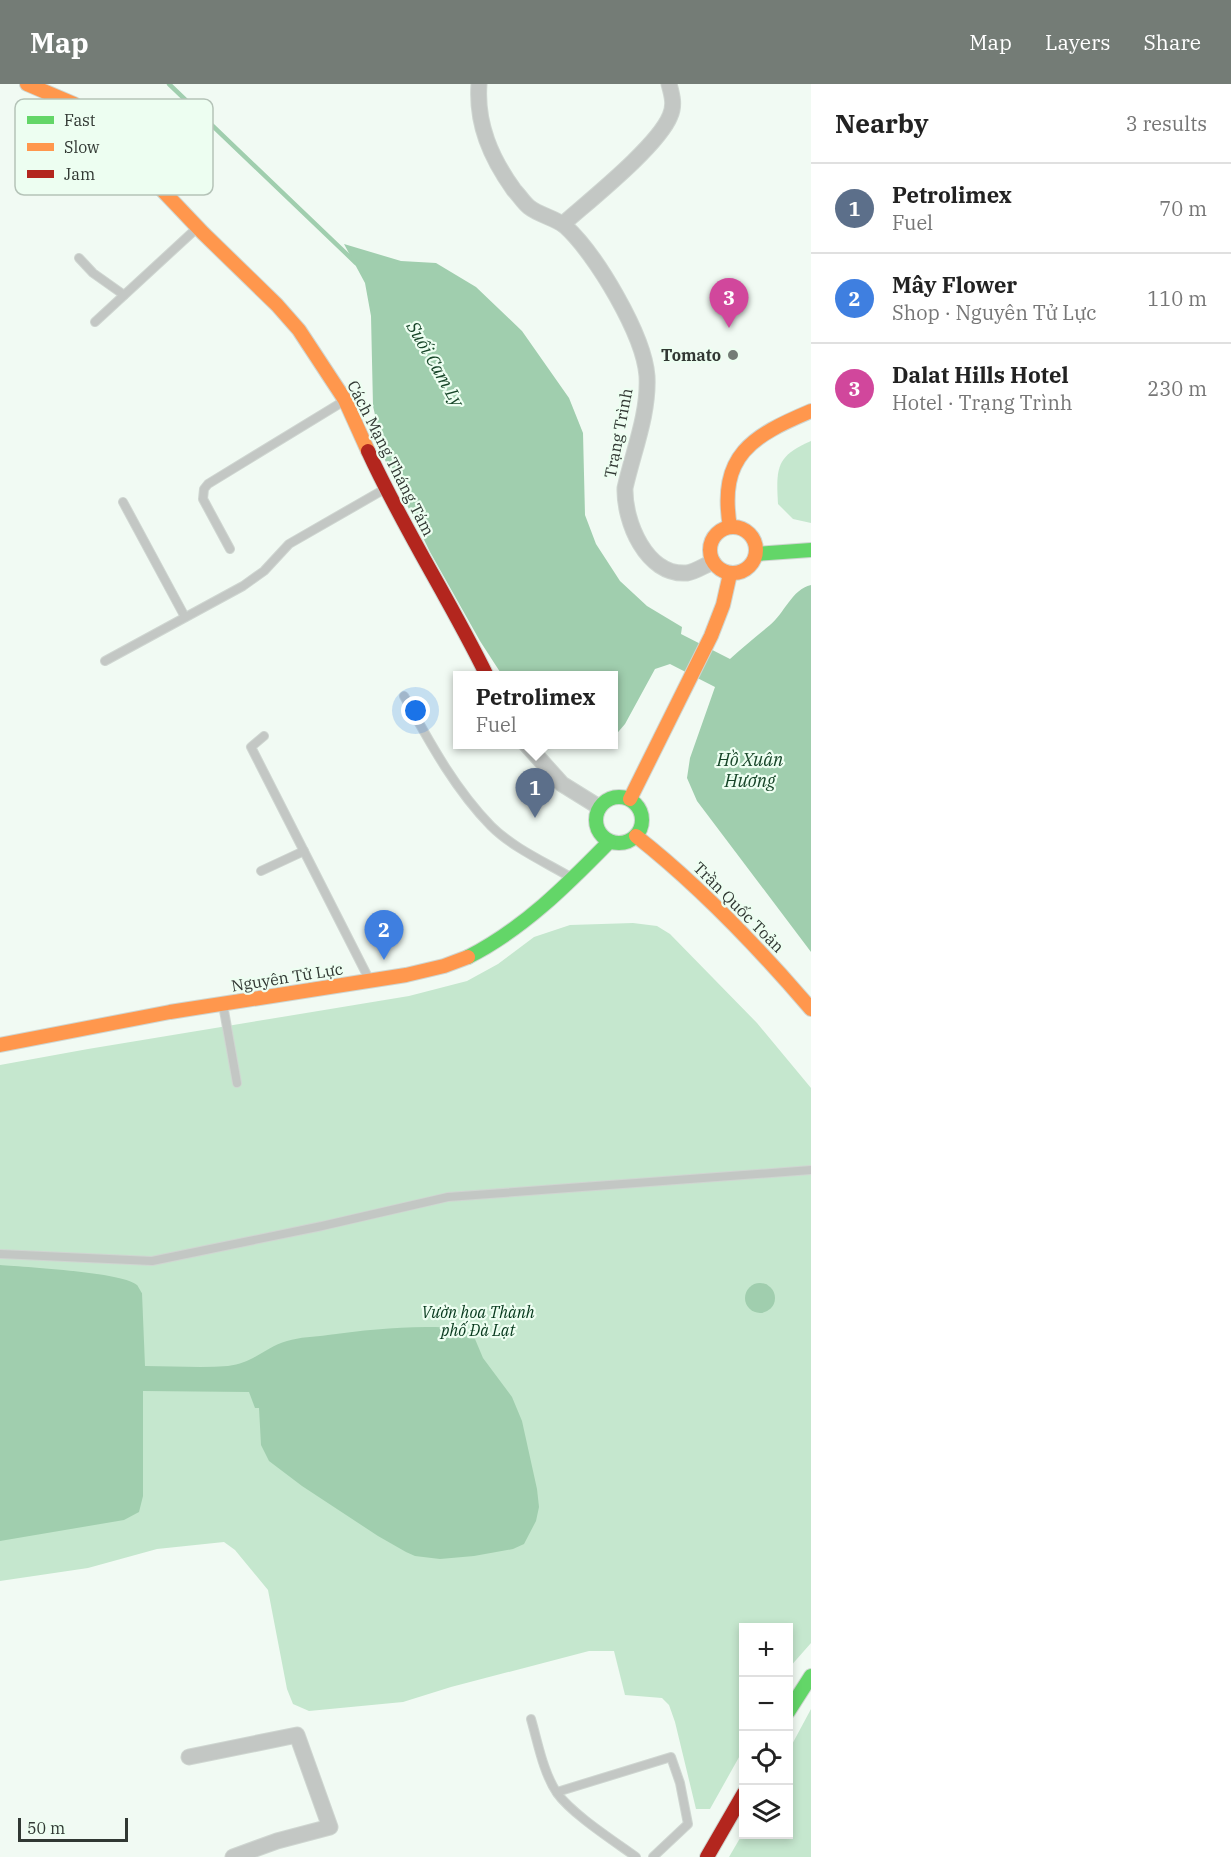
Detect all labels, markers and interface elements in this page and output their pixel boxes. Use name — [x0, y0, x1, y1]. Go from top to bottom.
text: Map — [30, 24, 89, 61]
text: Map — [969, 28, 1012, 56]
text: Layers — [1045, 28, 1111, 56]
text: Share — [1144, 28, 1201, 56]
legend — [15, 99, 213, 195]
text: Nearby — [835, 106, 929, 140]
text: Fast — [64, 110, 96, 130]
text: 3 results — [1126, 110, 1207, 137]
text: Slow — [64, 137, 100, 157]
text: Jam — [64, 164, 95, 184]
text: Petrolimex — [892, 180, 1012, 209]
text: 1 — [849, 195, 861, 222]
text: 70 m — [1159, 195, 1207, 222]
text: Fuel — [892, 209, 933, 236]
text: Mây Flower — [892, 270, 1017, 299]
pin: 3 — [710, 278, 748, 328]
text: 2 — [849, 285, 861, 312]
text: 110 m — [1147, 285, 1207, 312]
text: Shop · Nguyên Tử Lực — [892, 299, 1097, 326]
water label: Suối Cam Ly — [401, 316, 470, 412]
place label: Tomato — [661, 345, 721, 365]
marker: Tomato — [726, 348, 740, 362]
text: Dalat Hills Hotel — [892, 360, 1069, 389]
text: 3 — [849, 375, 861, 402]
text: 230 m — [1147, 375, 1207, 402]
street label: Cách Mạng Tháng Tám — [343, 377, 439, 539]
street label: Trạng Trình — [599, 386, 637, 480]
text: Hotel · Trạng Trình — [892, 389, 1073, 416]
popup — [453, 671, 618, 749]
text: Petrolimex — [476, 682, 595, 711]
your location — [401, 696, 430, 725]
text: Fuel — [476, 711, 517, 738]
water label: Hồ Xuân Hương — [716, 748, 784, 792]
pin: 1 — [516, 768, 554, 818]
street label: Trần Quốc Toản — [689, 857, 789, 957]
pin: 2 — [364, 910, 404, 960]
street label: Nguyên Tử Lực — [230, 958, 344, 996]
park label: Vườn hoa Thành phố Đà Lạt — [421, 1302, 535, 1340]
map controls — [739, 1623, 793, 1839]
button: + — [739, 1623, 793, 1677]
button: − — [739, 1677, 793, 1731]
button: locate — [739, 1731, 793, 1785]
button: layers — [739, 1785, 793, 1839]
scale bar — [18, 1815, 128, 1842]
text: 50 m — [27, 1818, 65, 1838]

